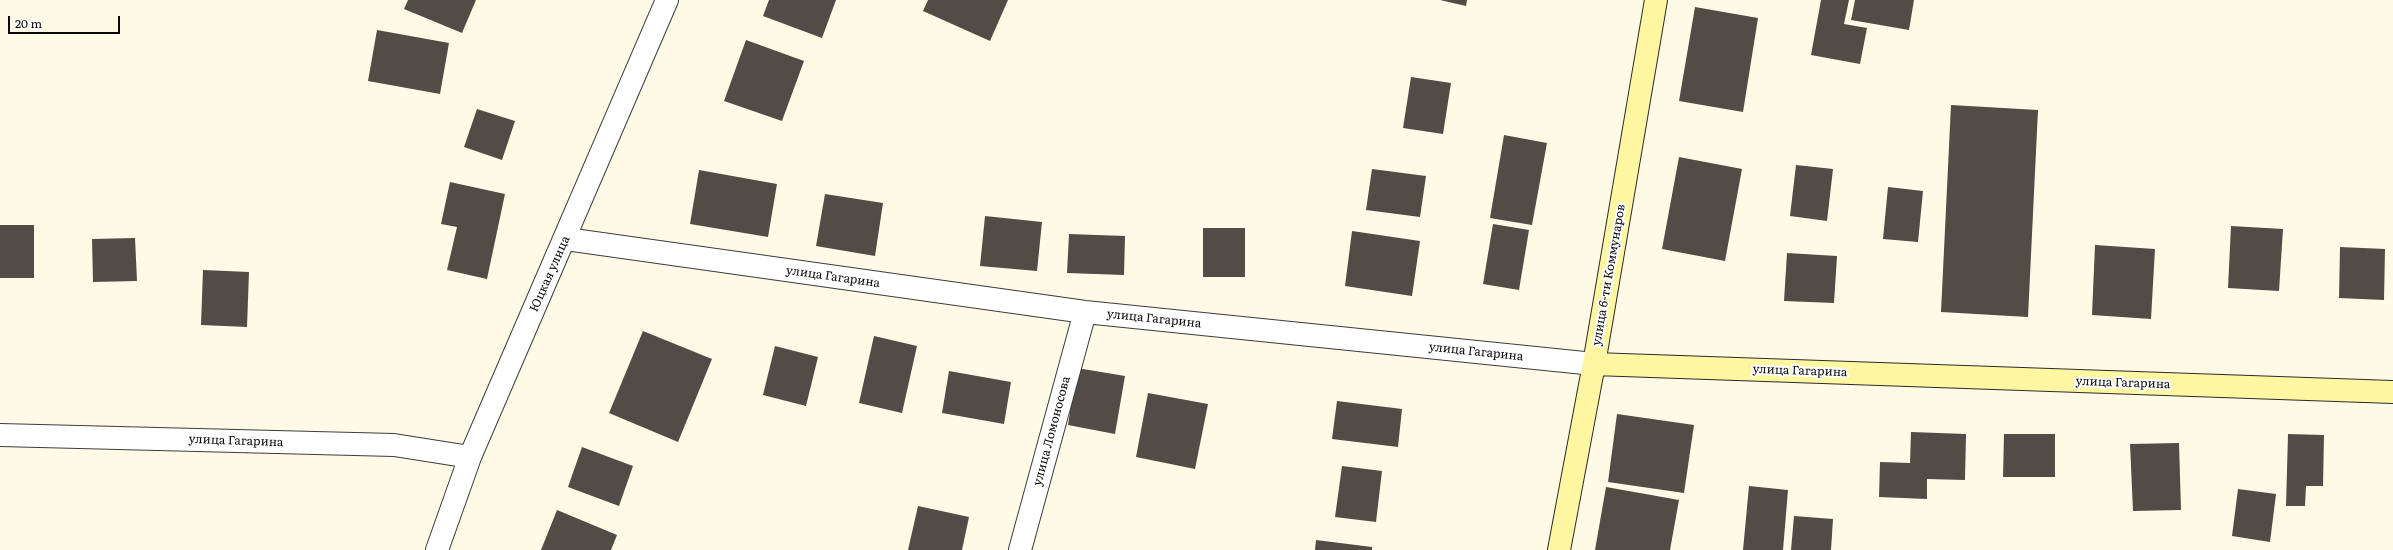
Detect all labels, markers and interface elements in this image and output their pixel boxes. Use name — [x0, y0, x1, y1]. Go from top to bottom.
scale bar — [10, 8, 122, 34]
text: 20 m — [15, 14, 42, 32]
street label: улица 6-ти Коммунаров — [1589, 203, 1629, 347]
street label: Юцкая улица — [527, 234, 573, 314]
street label: улица Гагарина — [785, 263, 881, 291]
street label: улица Гагарина — [1106, 307, 1202, 331]
street label: улица Гагарина — [1428, 340, 1524, 364]
street label: улица Гагарина — [1752, 362, 1848, 380]
street label: улица Гагарина — [2075, 374, 2171, 392]
street label: улица Ломоносова — [1030, 375, 1074, 487]
street label: улица Гагарина — [188, 432, 284, 450]

